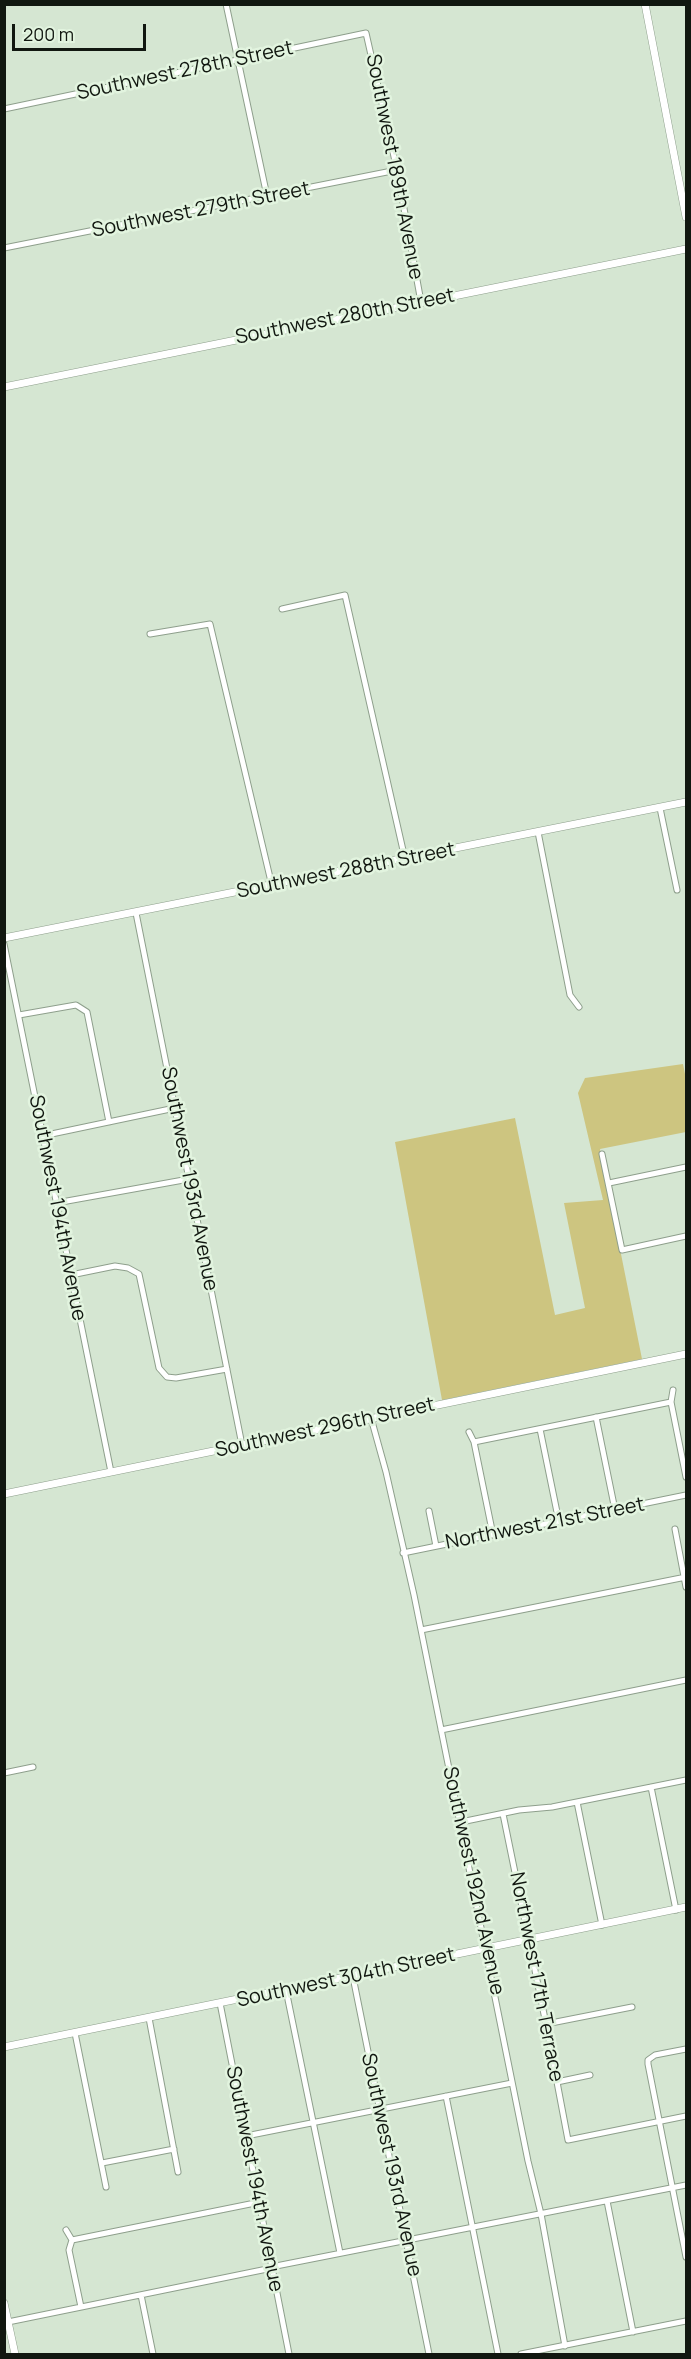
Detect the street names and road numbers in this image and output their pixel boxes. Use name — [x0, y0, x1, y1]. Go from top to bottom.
street label: Southwest 278th Street — [75, 36, 295, 106]
street label: Southwest 189th Avenue — [360, 52, 428, 282]
street label: Southwest 279th Street — [90, 177, 312, 243]
street label: Southwest 280th Street — [233, 284, 457, 350]
street label: Southwest 288th Street — [235, 838, 457, 904]
street label: Southwest 193rd Avenue — [155, 1065, 223, 1293]
street label: Southwest 194th Avenue — [23, 1093, 91, 1323]
street label: Southwest 296th Street — [213, 1393, 437, 1463]
street label: Northwest 21st Street — [443, 1493, 647, 1555]
street label: Southwest 192nd Avenue — [437, 1765, 509, 1997]
street label: Northwest 17th Terrace — [504, 1870, 568, 2084]
street label: Southwest 304th Street — [235, 1943, 457, 2013]
street label: Southwest 193rd Avenue — [356, 2051, 426, 2279]
street label: Southwest 194th Avenue — [220, 2064, 288, 2294]

